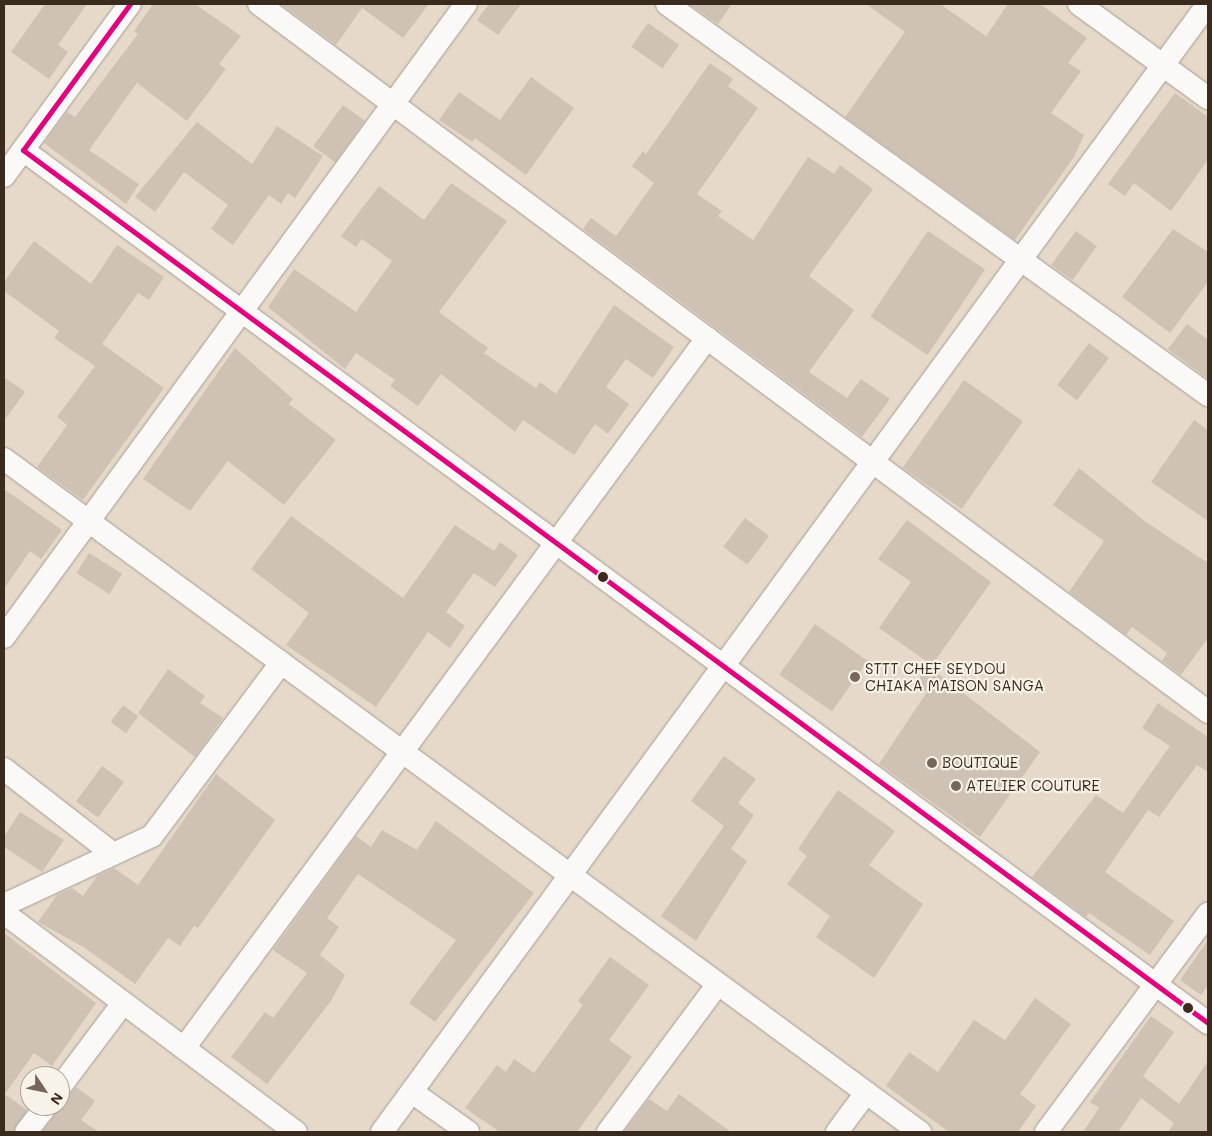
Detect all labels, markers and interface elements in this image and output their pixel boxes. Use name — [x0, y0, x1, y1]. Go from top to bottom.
unlabelled marker — [598, 572, 608, 582]
place label: STTT CHEF SEYDOU CHIAKA MAISON SANGA — [865, 659, 1044, 694]
marker: STTT CHEF SEYDOU CHIAKA MAISON SANGA — [849, 671, 861, 683]
place label: BOUTIQUE — [942, 754, 1018, 772]
marker: BOUTIQUE — [926, 757, 938, 769]
place label: ATELIER COUTURE — [966, 777, 1100, 795]
marker: ATELIER COUTURE — [950, 780, 962, 792]
unlabelled marker — [1183, 1003, 1193, 1013]
north arrow — [20, 1066, 70, 1116]
text: N — [46, 1089, 68, 1109]

